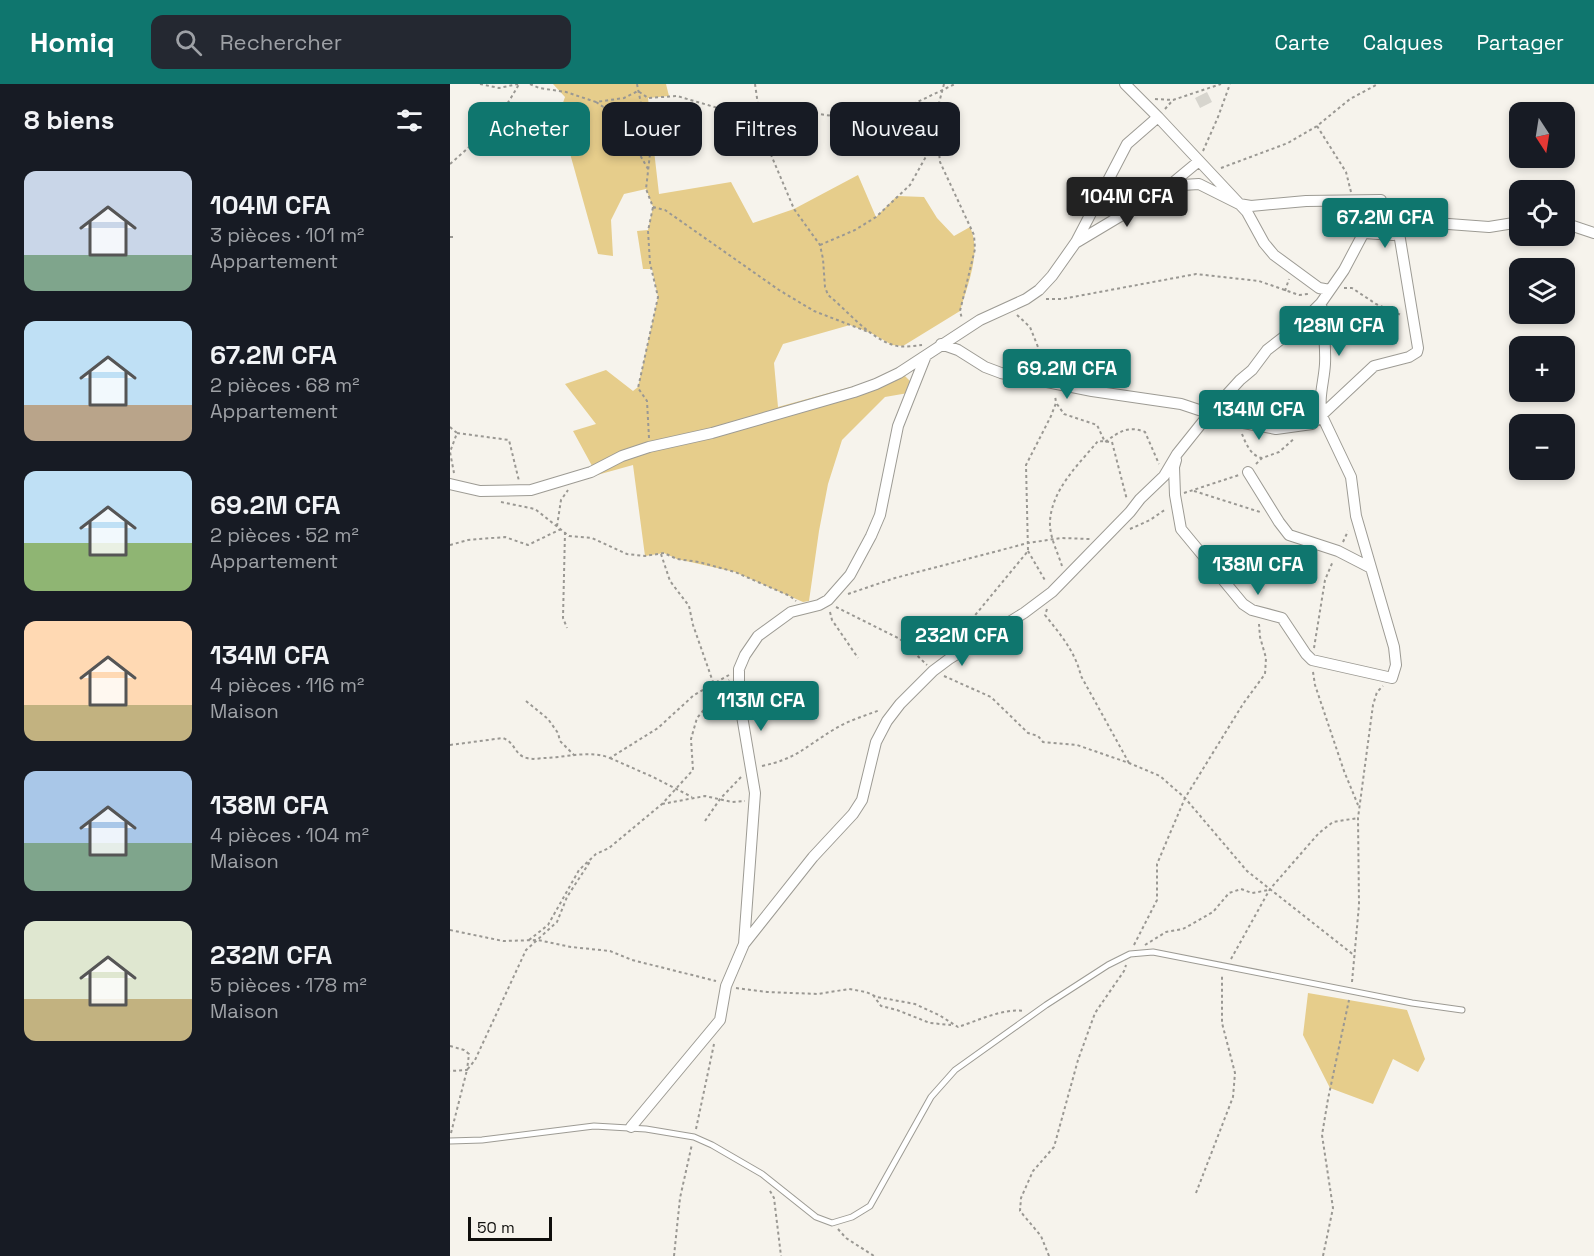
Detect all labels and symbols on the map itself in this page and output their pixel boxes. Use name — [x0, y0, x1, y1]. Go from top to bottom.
north arrow — [1509, 102, 1575, 168]
pin: 104M CFA — [1065, 177, 1189, 228]
pin: 67.2M CFA — [1316, 198, 1454, 249]
pin: 128M CFA — [1277, 306, 1401, 357]
pin: 69.2M CFA — [998, 349, 1136, 400]
pin: 134M CFA — [1197, 390, 1321, 441]
pin: 138M CFA — [1196, 545, 1320, 596]
pin: 232M CFA — [900, 616, 1024, 667]
pin: 113M CFA — [699, 681, 823, 732]
scale bar — [468, 1214, 552, 1242]

